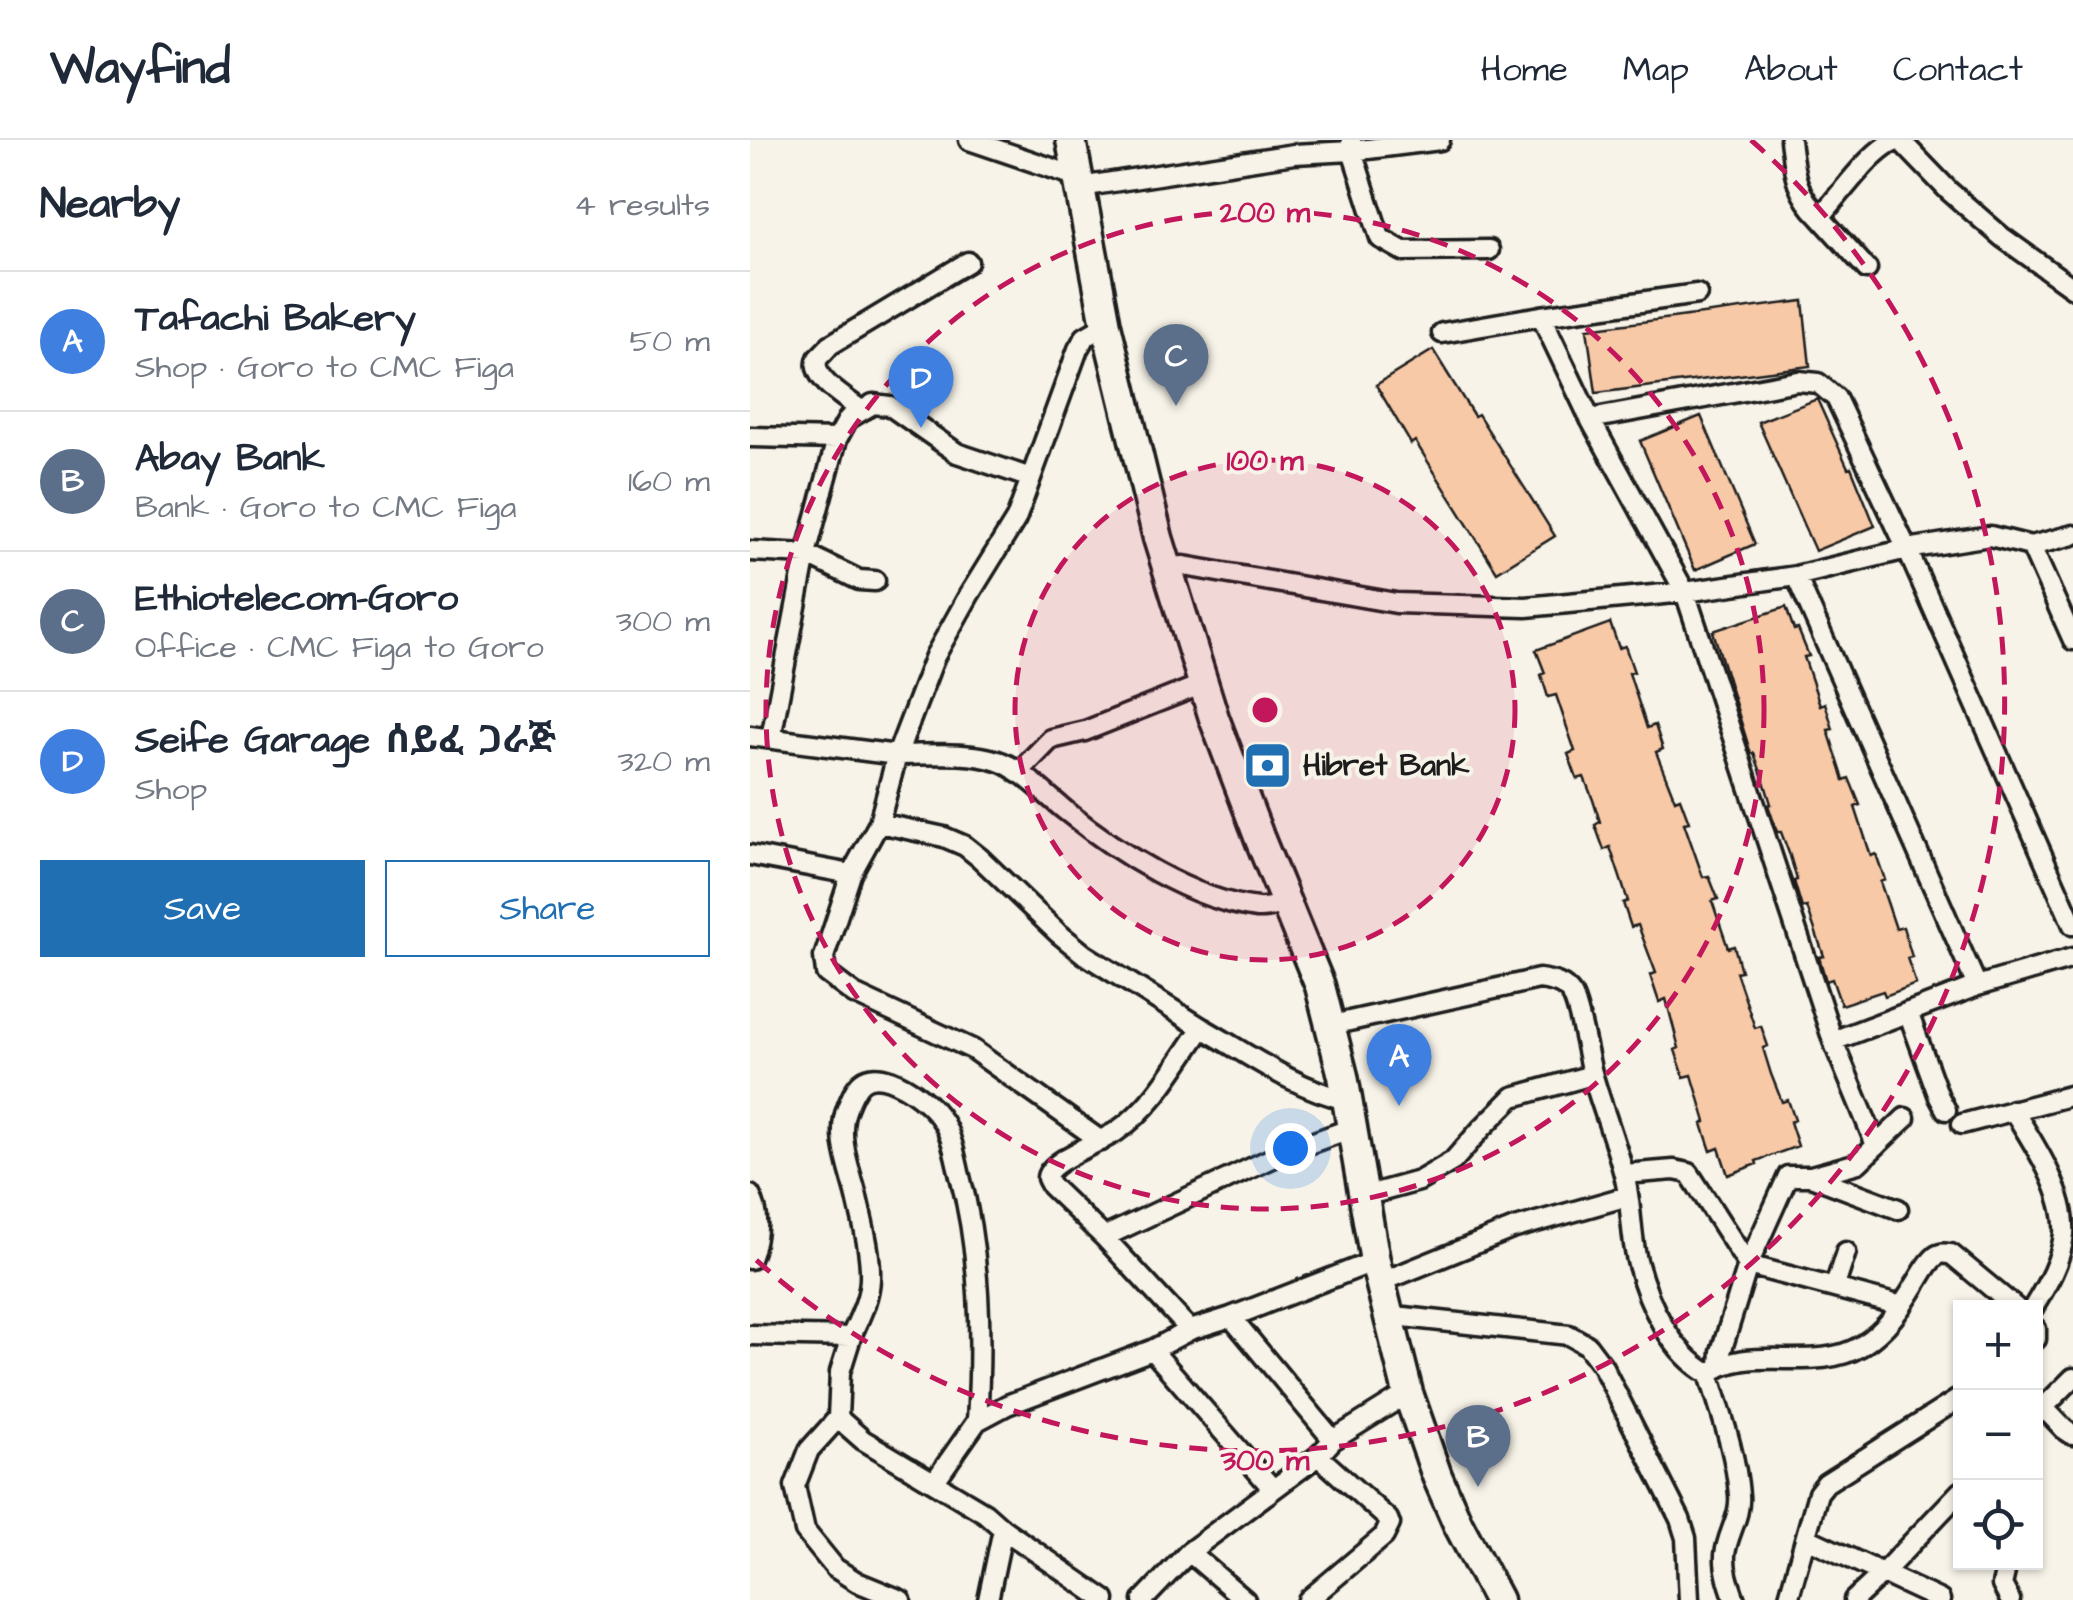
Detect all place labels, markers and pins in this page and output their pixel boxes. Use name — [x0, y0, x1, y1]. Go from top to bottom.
pin: C — [1144, 324, 1208, 406]
pin: D — [888, 346, 954, 428]
centre of rings — [1247, 692, 1283, 728]
bank icon: Hibret Bank — [1242, 739, 1294, 791]
place label: Hibret Bank — [1303, 745, 1470, 787]
pin: A — [1366, 1024, 1432, 1106]
pin: B — [1446, 1404, 1510, 1487]

